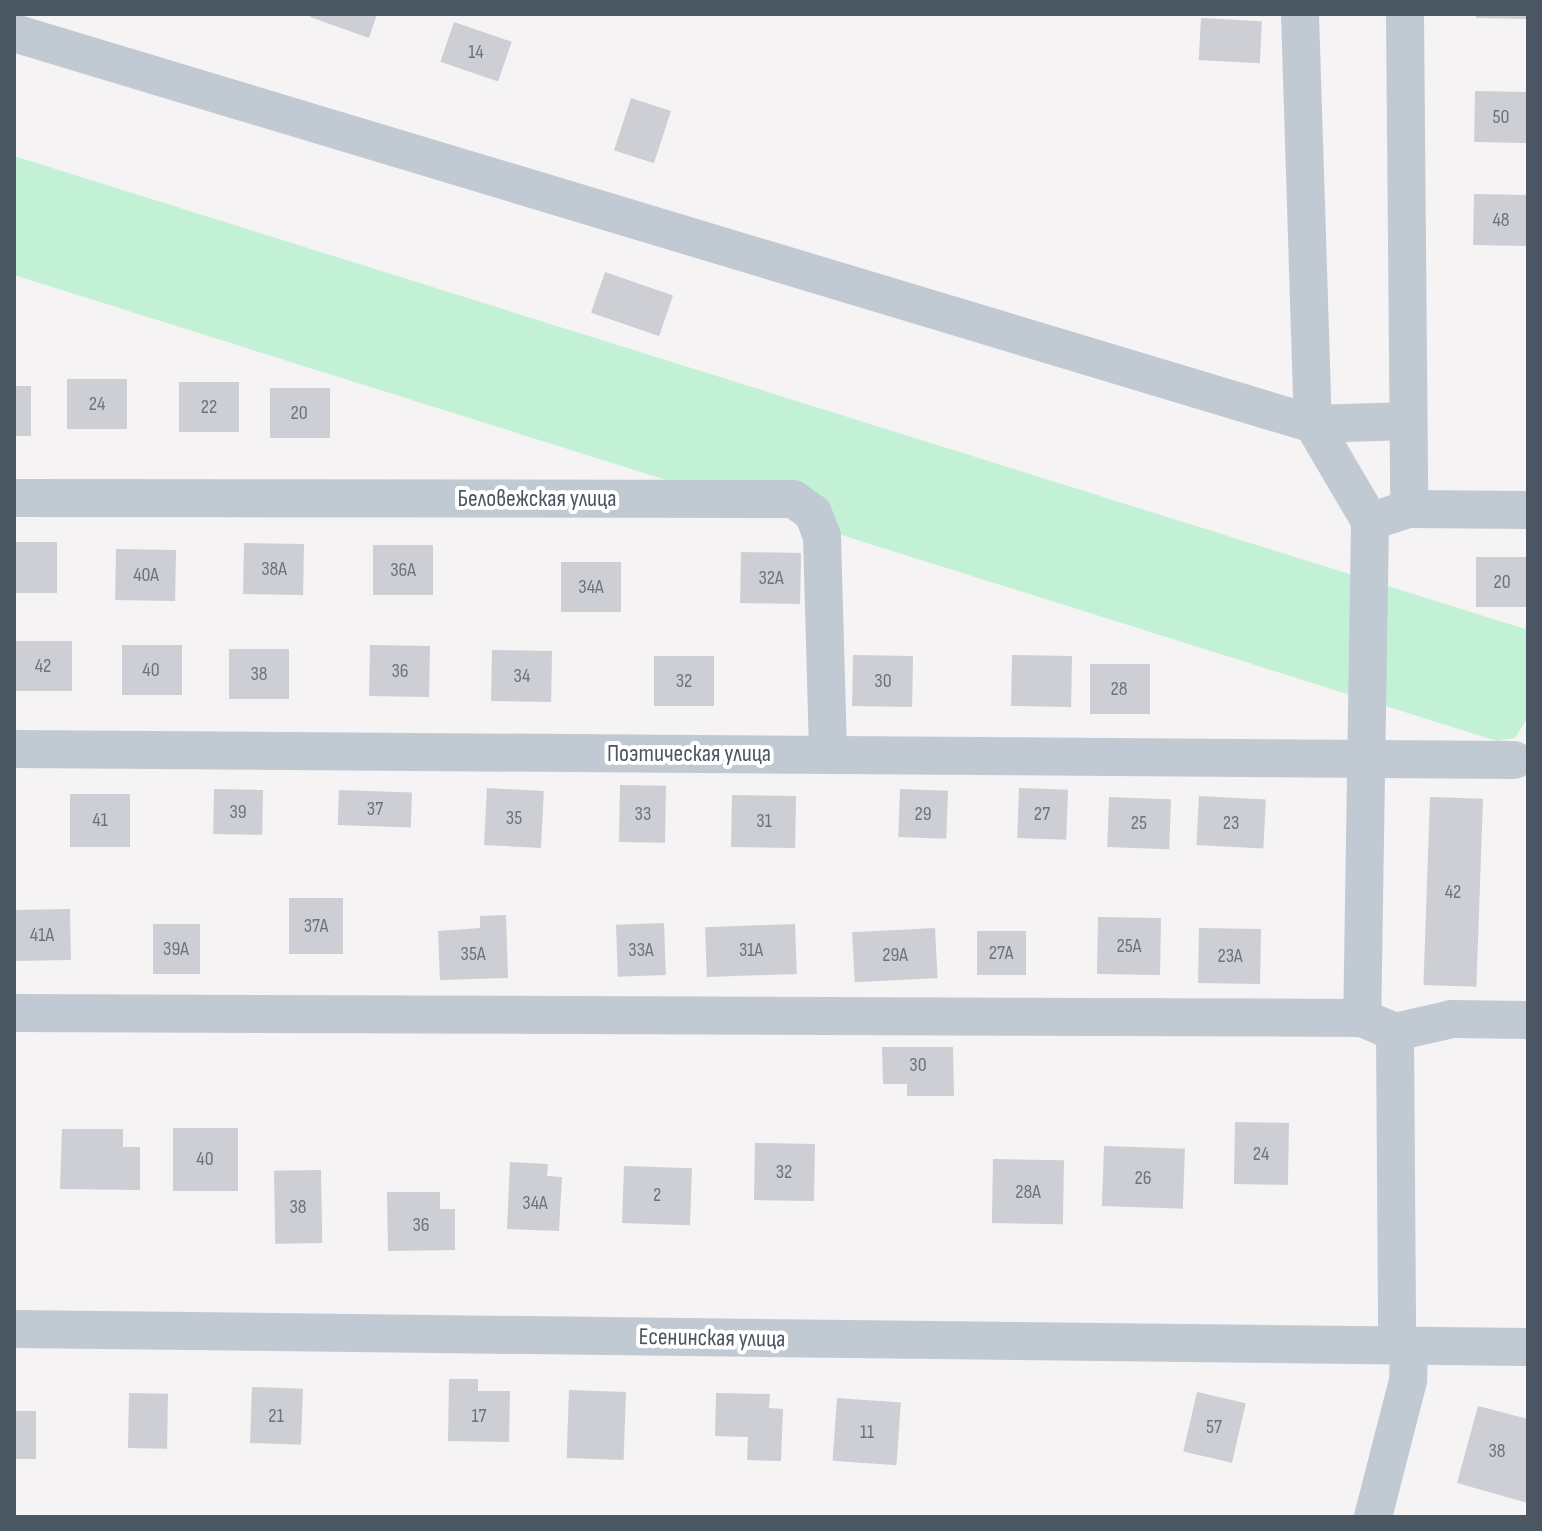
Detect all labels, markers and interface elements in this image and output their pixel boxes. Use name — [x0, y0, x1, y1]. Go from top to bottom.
house number: 14 — [468, 40, 484, 64]
house number: 50 — [1493, 105, 1509, 129]
house number: 48 — [1492, 208, 1510, 232]
house number: 24 — [89, 392, 105, 416]
house number: 22 — [201, 395, 217, 419]
house number: 20 — [290, 401, 308, 425]
street label: Беловежская улица — [458, 485, 616, 513]
house number: 38А — [261, 557, 287, 581]
house number: 36А — [390, 558, 416, 582]
house number: 40А — [133, 563, 159, 587]
house number: 32А — [758, 566, 784, 590]
house number: 20 — [1493, 570, 1511, 594]
house number: 34А — [578, 575, 604, 599]
house number: 42 — [35, 654, 51, 678]
house number: 40 — [142, 658, 160, 682]
house number: 36 — [391, 659, 409, 683]
house number: 38 — [250, 662, 268, 686]
house number: 34 — [514, 664, 530, 688]
house number: 32 — [676, 669, 692, 693]
house number: 30 — [874, 669, 892, 693]
house number: 28 — [1111, 677, 1127, 701]
street label: Поэтическая улица — [607, 740, 771, 768]
house number: 37 — [367, 797, 383, 821]
house number: 39 — [229, 800, 247, 824]
house number: 33 — [635, 802, 651, 826]
house number: 29 — [914, 802, 932, 826]
house number: 27 — [1034, 802, 1050, 826]
house number: 35 — [506, 806, 522, 830]
house number: 41 — [92, 808, 108, 832]
house number: 31 — [756, 809, 772, 833]
house number: 25 — [1131, 811, 1147, 835]
house number: 23 — [1223, 811, 1239, 835]
house number: 42 — [1445, 880, 1461, 904]
house number: 37А — [304, 914, 328, 938]
house number: 41А — [30, 923, 54, 947]
house number: 25А — [1117, 934, 1141, 958]
house number: 39А — [163, 937, 189, 961]
house number: 33А — [628, 938, 654, 962]
house number: 31А — [739, 938, 763, 962]
house number: 27А — [989, 941, 1013, 965]
house number: 35А — [461, 942, 485, 966]
house number: 29А — [882, 943, 908, 967]
house number: 23А — [1217, 944, 1243, 968]
house number: 30 — [909, 1053, 927, 1077]
house number: 24 — [1253, 1142, 1269, 1166]
house number: 40 — [196, 1147, 214, 1171]
house number: 32 — [776, 1160, 792, 1184]
house number: 26 — [1135, 1166, 1151, 1190]
house number: 28А — [1015, 1180, 1041, 1204]
house number: 2 — [653, 1183, 661, 1207]
house number: 34А — [522, 1191, 548, 1215]
house number: 38 — [289, 1195, 307, 1219]
house number: 36 — [412, 1213, 430, 1237]
street label: Есенинская улица — [638, 1322, 786, 1354]
house number: 21 — [268, 1404, 284, 1428]
house number: 17 — [472, 1404, 486, 1428]
house number: 57 — [1206, 1415, 1222, 1439]
house number: 11 — [860, 1420, 874, 1444]
house number: 38 — [1488, 1439, 1506, 1463]

